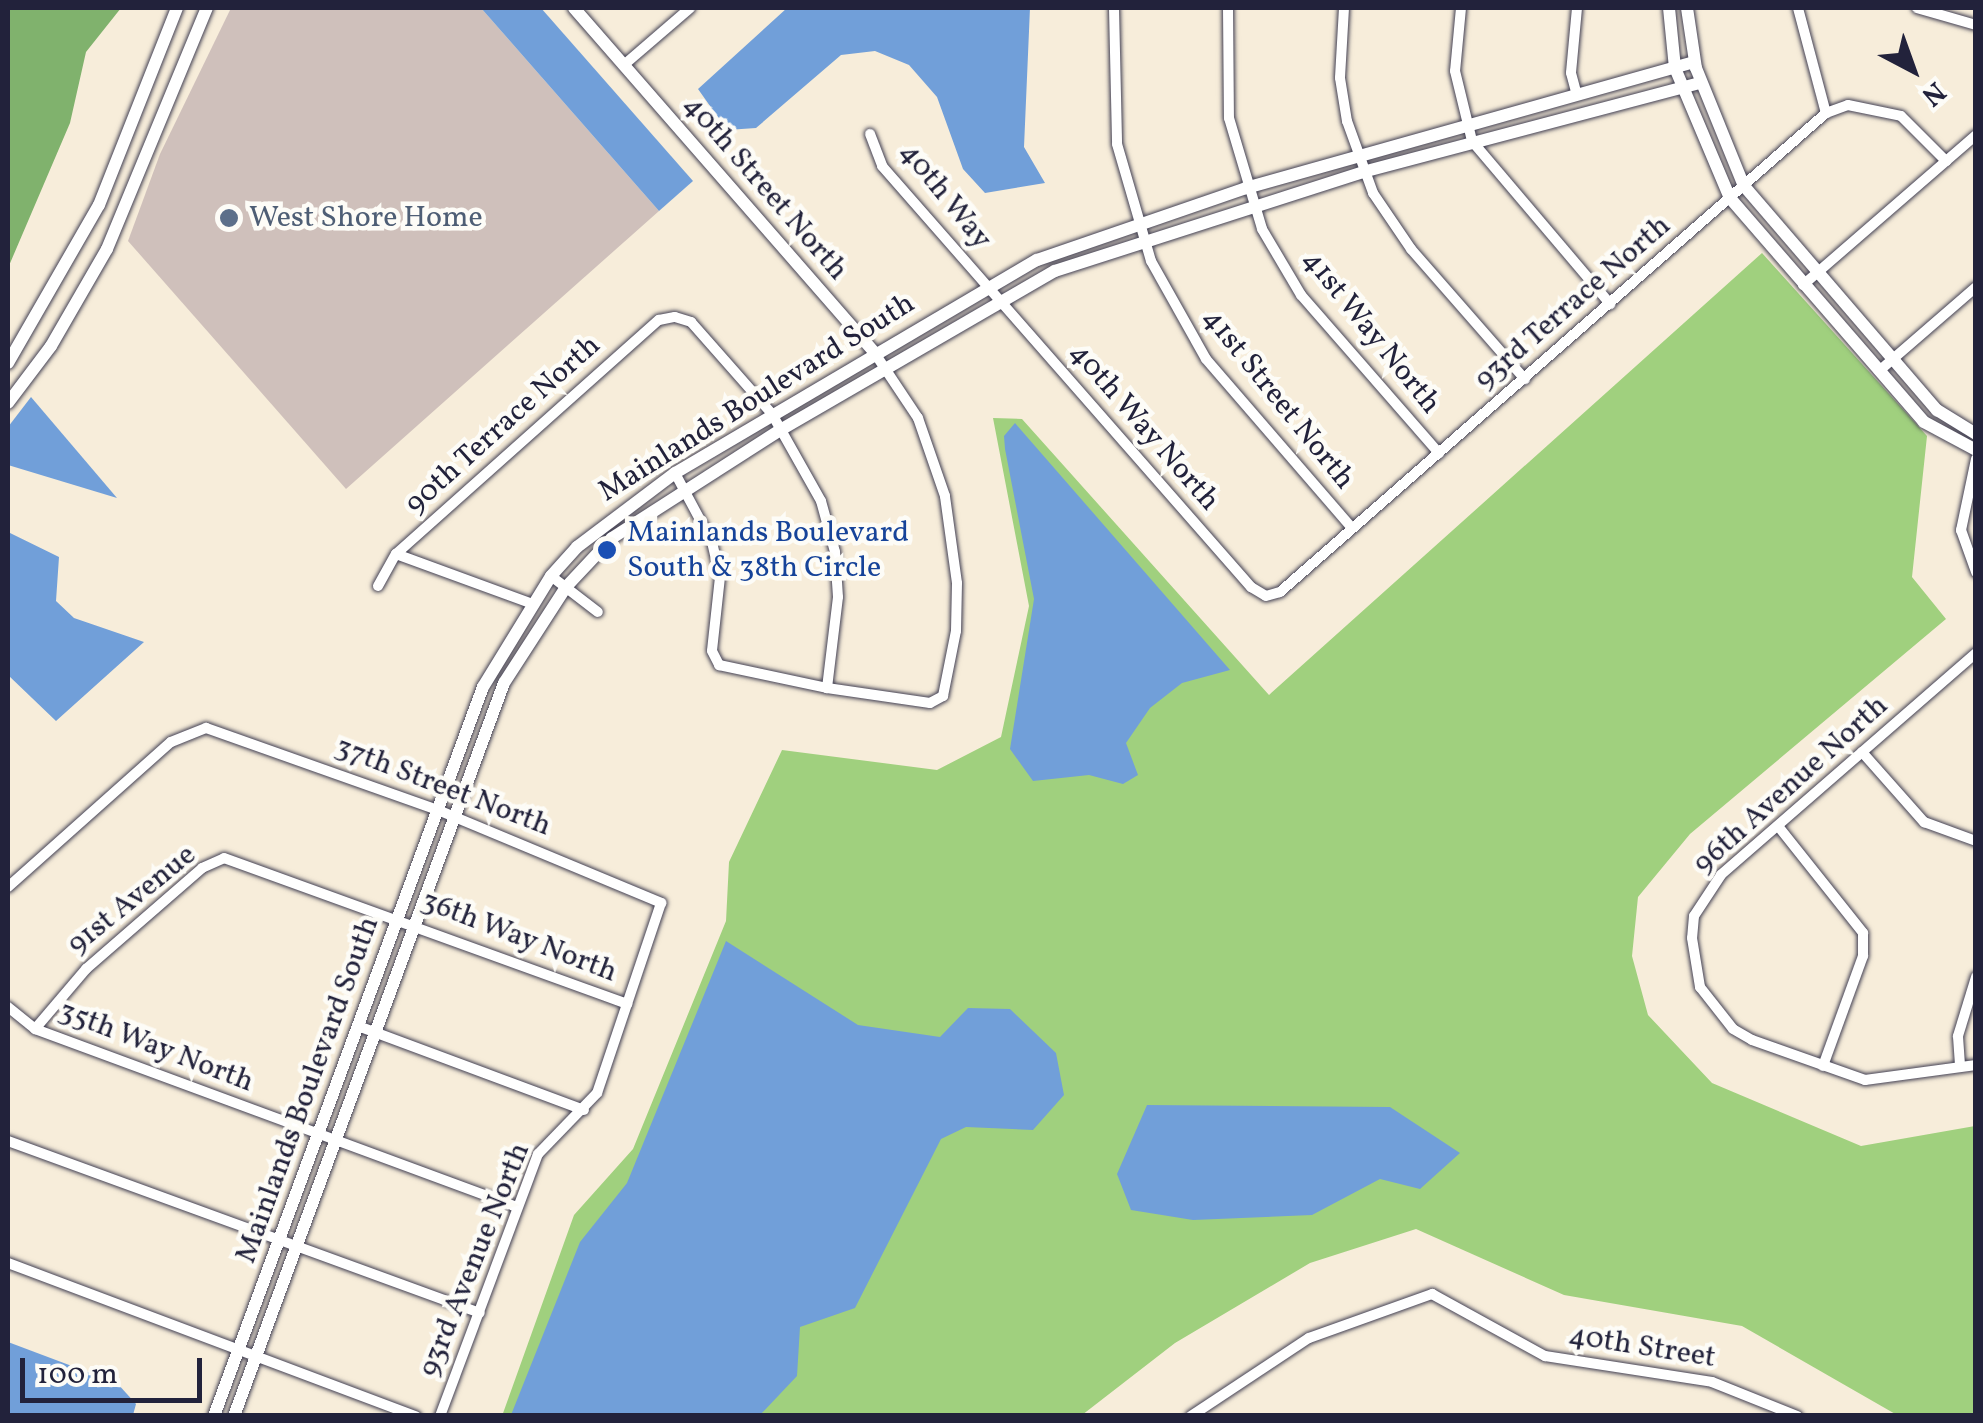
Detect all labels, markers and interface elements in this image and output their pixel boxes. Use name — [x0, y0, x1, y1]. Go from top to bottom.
north arrow — [1863, 20, 1963, 120]
text: N — [1913, 72, 1953, 114]
street label: 40th Street North — [675, 88, 855, 288]
street label: 40th Way — [891, 135, 999, 257]
place label: West Shore Home — [249, 200, 483, 236]
marker: West Shore Home — [218, 207, 240, 229]
street label: 93rd Terrace North — [1467, 208, 1679, 398]
street label: 41st Way North — [1293, 242, 1449, 422]
street label: Mainlands Boulevard South — [592, 286, 922, 510]
street label: 41st Street North — [1194, 301, 1362, 497]
street label: 90th Terrace North — [398, 328, 608, 522]
street label: 40th Way North — [1060, 335, 1228, 519]
place label: Mainlands Boulevard South & 38th Circle — [627, 515, 909, 586]
marker: Mainlands Boulevard South & 38th Circle — [596, 539, 618, 561]
street label: 96th Avenue North — [1686, 688, 1896, 882]
street label: 37th Street North — [330, 729, 556, 845]
street label: 91st Avenue — [61, 837, 203, 963]
street label: 36th Way North — [415, 883, 623, 991]
street label: Mainlands Boulevard South — [229, 912, 387, 1268]
street label: 35th Way North — [53, 993, 259, 1101]
street label: 93rd Avenue North — [412, 1138, 538, 1382]
street label: 40th Street — [1566, 1318, 1718, 1376]
scale bar — [25, 1338, 208, 1400]
text: 100 m — [37, 1354, 118, 1396]

